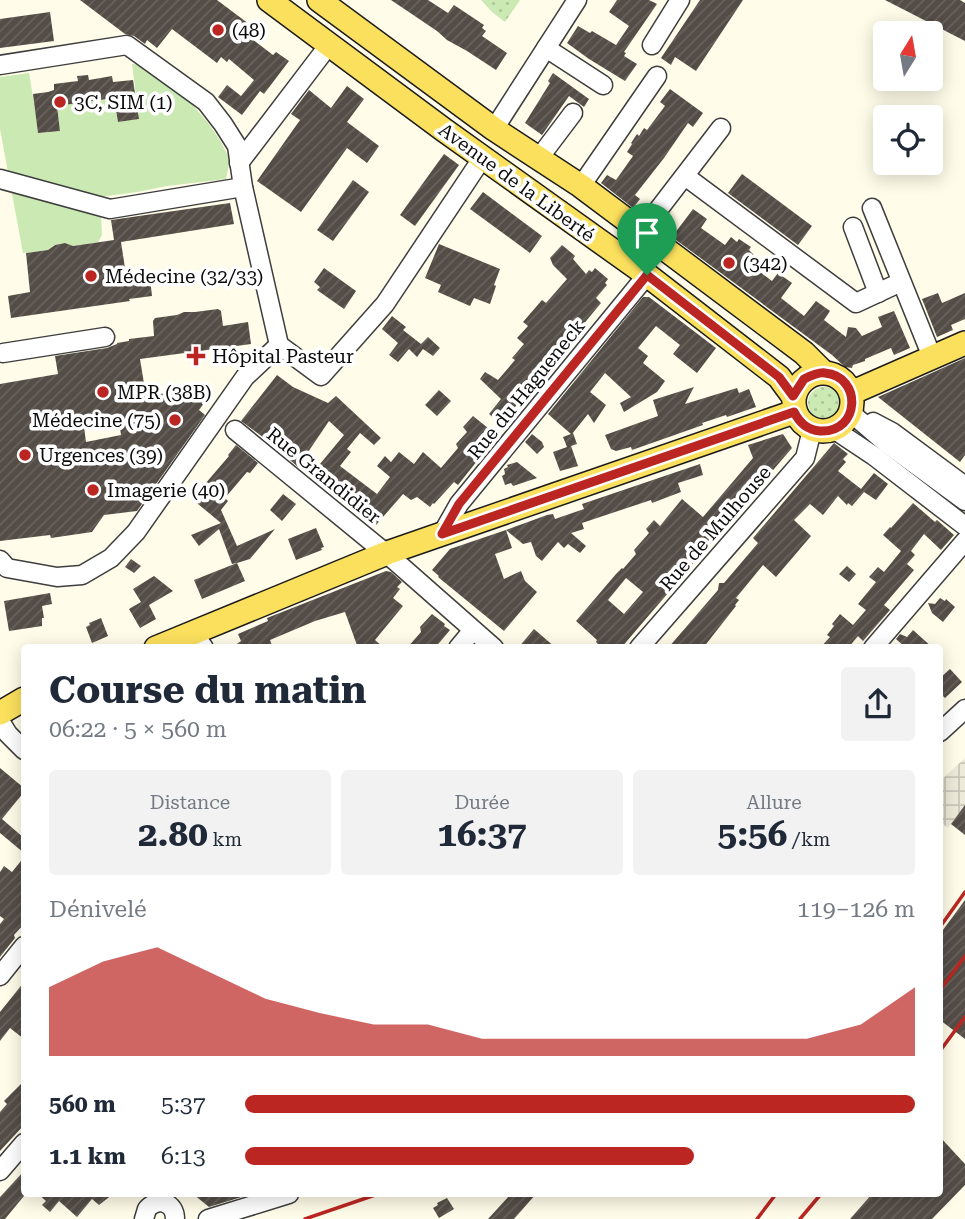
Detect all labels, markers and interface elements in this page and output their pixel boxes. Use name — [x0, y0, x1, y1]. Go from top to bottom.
place label: (48) — [232, 19, 266, 42]
north arrow — [873, 21, 943, 91]
map controls — [873, 21, 943, 175]
marker: (48) — [210, 22, 226, 38]
place label: 3C, SIM (1) — [74, 91, 173, 114]
marker: 3C, SIM (1) — [52, 94, 68, 110]
button: locate — [873, 105, 943, 175]
street label: Avenue de la Liberté — [434, 118, 599, 247]
pin — [617, 203, 677, 275]
icon: arrive — [628, 214, 666, 252]
place label: (342) — [743, 252, 787, 275]
marker: (342) — [721, 255, 737, 271]
place label: Médecine (32/33) — [105, 265, 263, 288]
marker: Médecine (32/33) — [83, 268, 99, 284]
street label: Rue du Hagueneck — [463, 315, 590, 464]
place label: Hôpital Pasteur — [212, 345, 354, 368]
marker: Hôpital Pasteur — [186, 346, 206, 366]
place label: MPR (38B) — [117, 381, 211, 404]
marker: MPR (38B) — [95, 384, 111, 400]
place label: Médecine (75) — [32, 409, 161, 432]
marker: Médecine (75) — [167, 412, 183, 428]
street label: Rue Grandidier — [262, 422, 385, 528]
place label: Urgences (39) — [39, 444, 163, 467]
marker: Urgences (39) — [17, 447, 33, 463]
street label: Rue de Mulhouse — [655, 461, 776, 596]
place label: Imagerie (40) — [107, 479, 225, 502]
marker: Imagerie (40) — [85, 482, 101, 498]
button: share — [841, 667, 915, 741]
text: Course du matin — [49, 668, 367, 712]
text: 06:22 · 5 × 560 m — [49, 716, 227, 743]
text: Distance — [150, 791, 230, 814]
text: Durée — [454, 791, 510, 814]
text: Allure — [746, 791, 802, 814]
text: 2.80 — [138, 814, 208, 855]
text: 16:37 — [437, 814, 527, 855]
text: 5:56 — [718, 814, 787, 855]
text: km — [208, 828, 242, 851]
text: /km — [787, 828, 830, 851]
text: Dénivelé — [49, 896, 147, 923]
text: 119–126 m — [797, 896, 915, 923]
text: 560 m — [49, 1091, 116, 1118]
text: 5:37 — [161, 1091, 206, 1118]
text: 1.1 km — [49, 1143, 126, 1170]
text: 6:13 — [161, 1143, 206, 1170]

